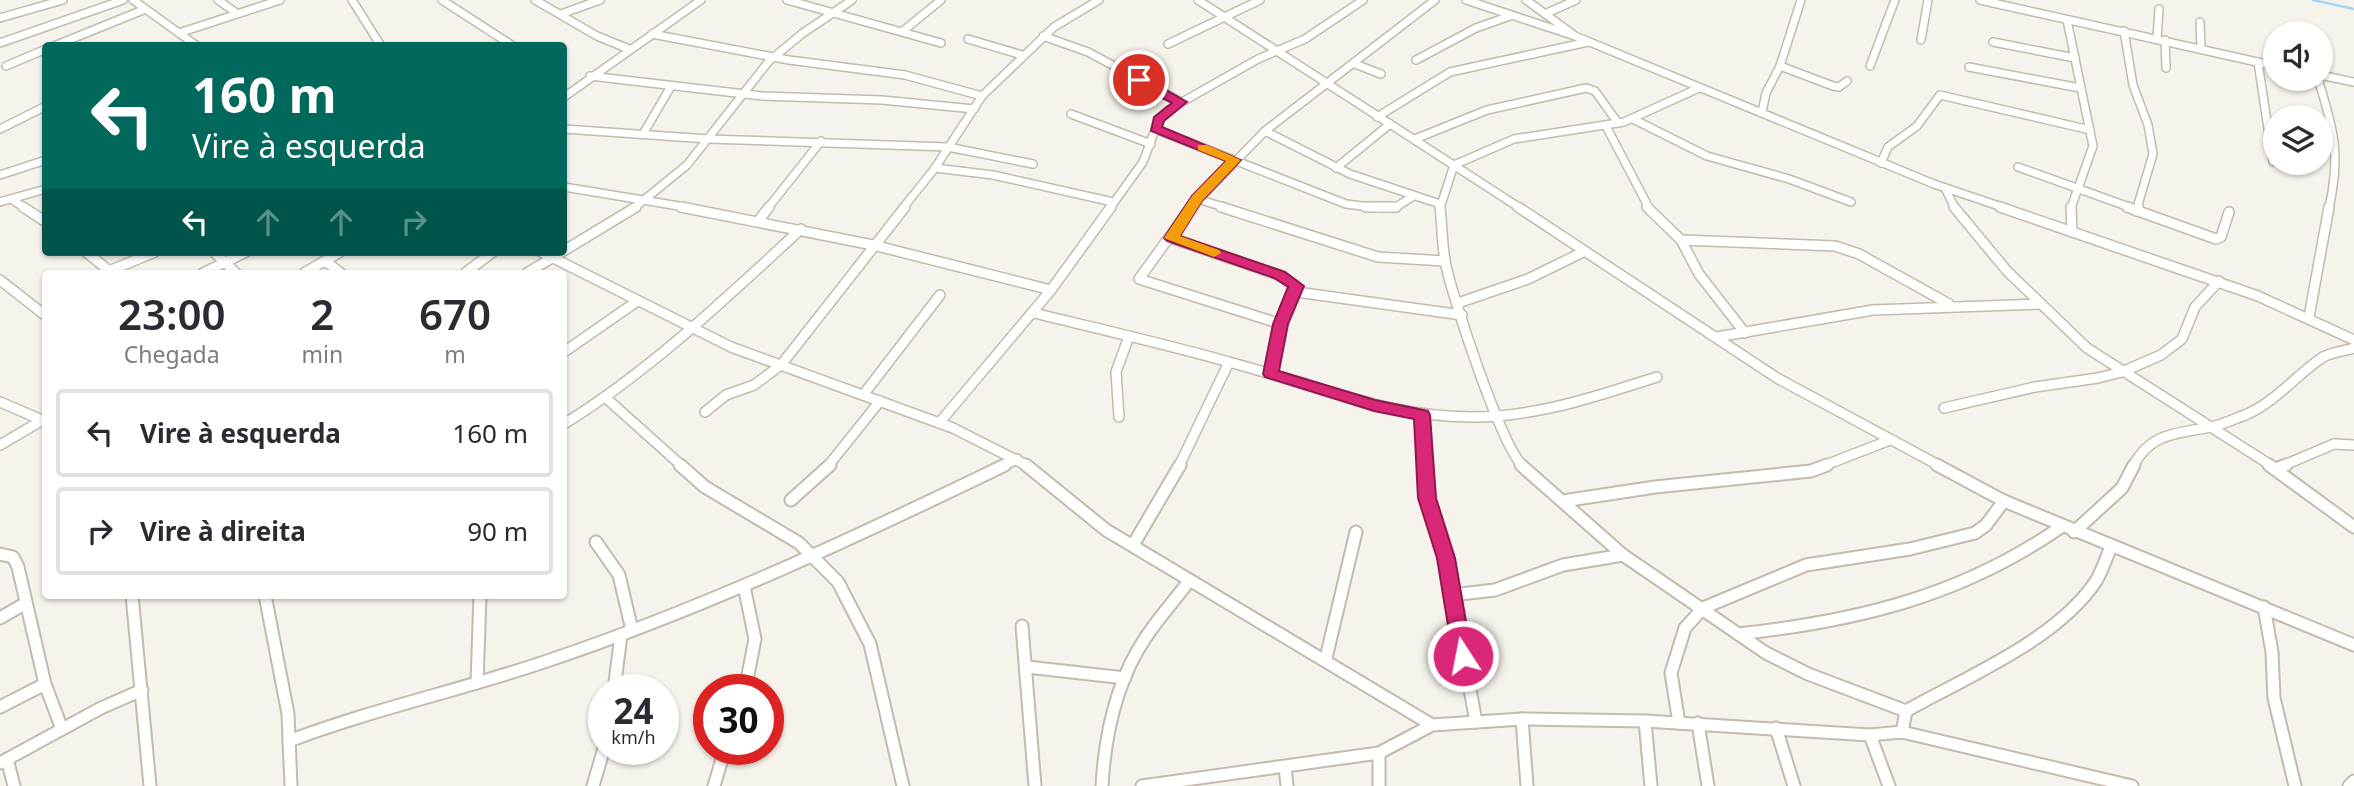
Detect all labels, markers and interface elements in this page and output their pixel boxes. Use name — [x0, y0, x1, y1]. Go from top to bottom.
map controls — [2263, 21, 2333, 175]
button: sound — [2263, 21, 2333, 91]
pin — [1109, 50, 1169, 110]
text: 160 m — [192, 61, 337, 127]
icon: arrive — [1120, 61, 1158, 99]
icon: left — [77, 70, 168, 161]
button: layers — [2263, 105, 2333, 175]
text: Vire à esquerda — [192, 124, 426, 167]
icon: left — [176, 203, 214, 241]
icon: ahead — [249, 203, 287, 241]
icon: ahead — [322, 203, 360, 241]
icon: right — [395, 203, 433, 241]
text: 23:00 — [118, 285, 226, 342]
text: 2 — [310, 285, 334, 342]
text: 670 — [419, 285, 491, 342]
text: Chegada — [124, 338, 220, 370]
text: min — [301, 338, 343, 370]
text: m — [444, 338, 466, 370]
icon: left — [81, 414, 119, 452]
text: Vire à esquerda — [140, 415, 341, 451]
text: 160 m — [452, 415, 528, 451]
icon: right — [81, 512, 119, 550]
text: Vire à direita — [140, 513, 306, 549]
text: 90 m — [467, 513, 528, 549]
position arrow — [1426, 619, 1500, 693]
speed limit sign: 30 — [693, 674, 784, 765]
text: 24 — [613, 687, 654, 734]
text: km/h — [611, 725, 656, 749]

